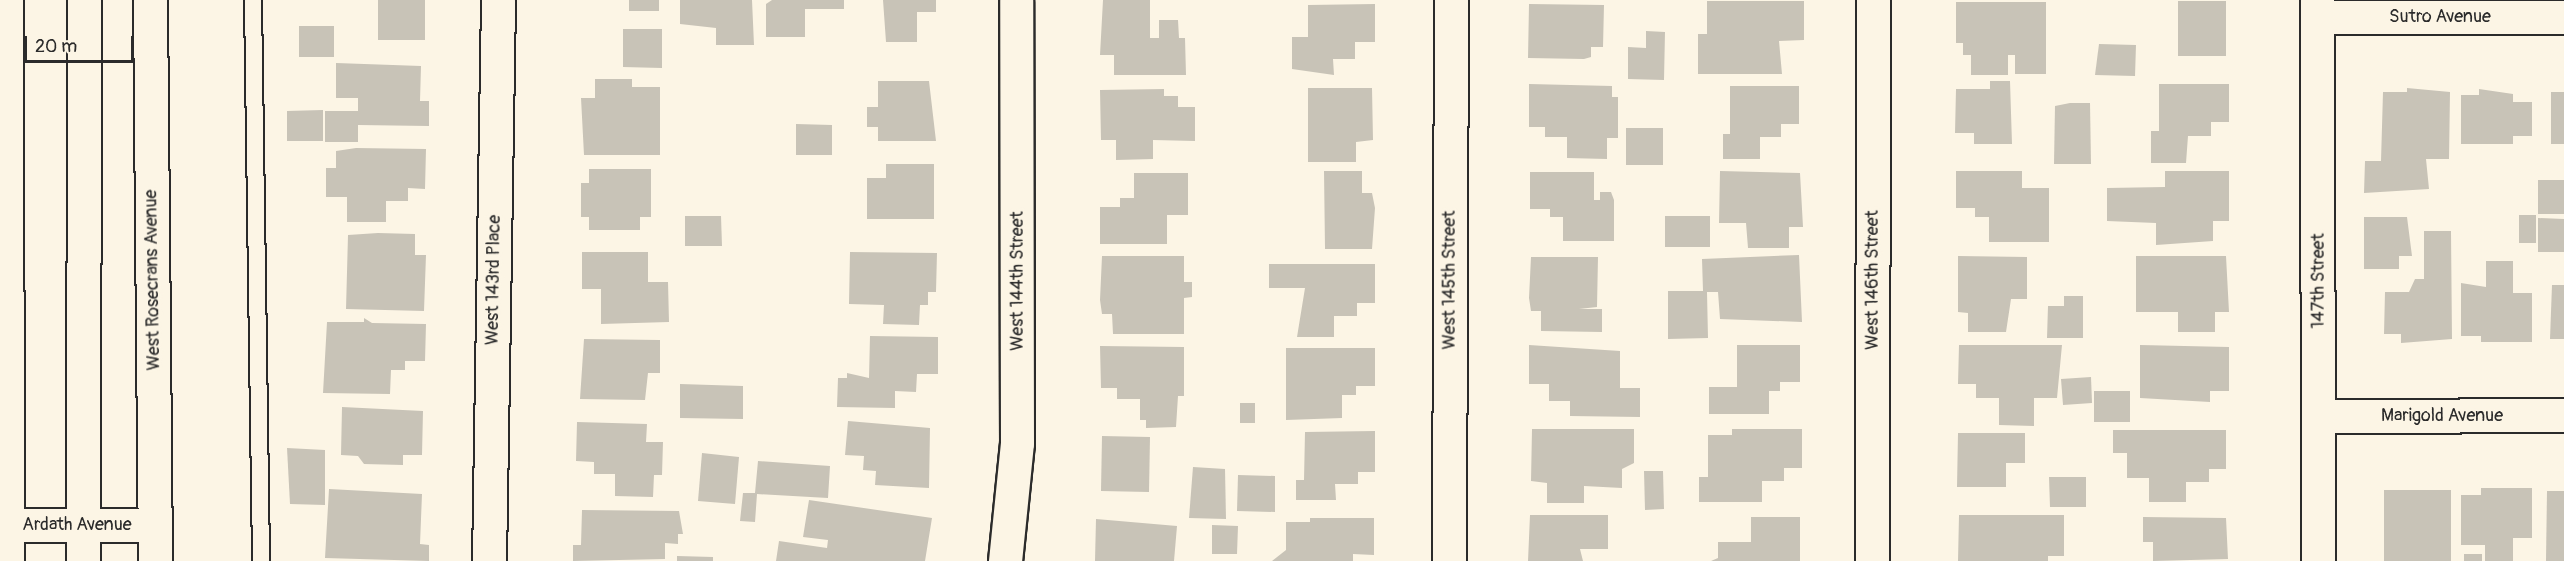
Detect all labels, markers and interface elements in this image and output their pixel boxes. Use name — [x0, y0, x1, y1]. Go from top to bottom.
street label: Sutro Avenue — [2389, 6, 2491, 28]
scale bar — [27, 24, 136, 62]
text: 20 m — [35, 35, 77, 58]
street label: West Rosecrans Avenue — [141, 189, 165, 371]
street label: West 145th Street — [1439, 210, 1461, 350]
street label: West 146th Street — [1862, 210, 1884, 350]
street label: West 144th Street — [1007, 211, 1029, 351]
street label: West 143rd Place — [482, 215, 506, 345]
street label: 147th Street — [2308, 233, 2330, 329]
street label: Marigold Avenue — [2381, 405, 2503, 427]
street label: Ardath Avenue — [22, 514, 132, 536]

